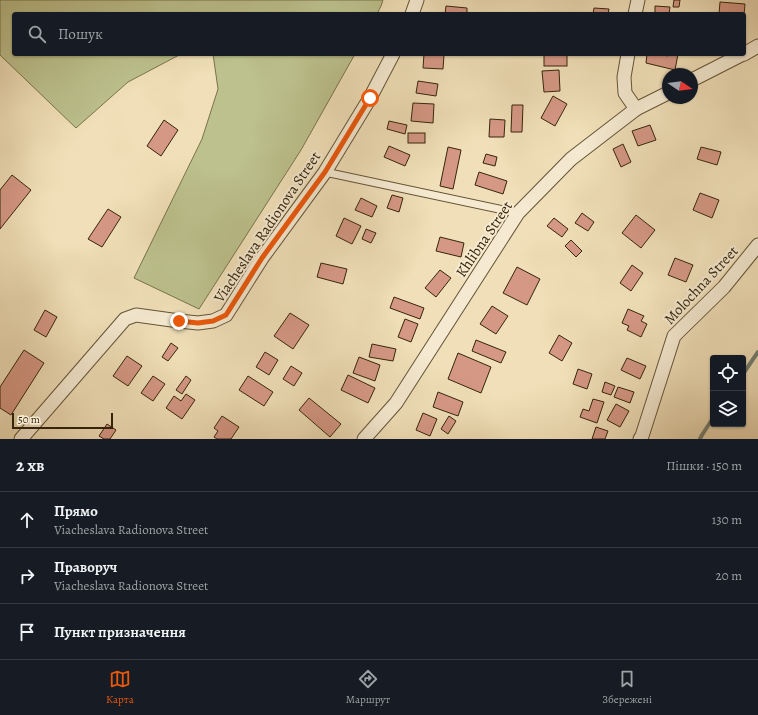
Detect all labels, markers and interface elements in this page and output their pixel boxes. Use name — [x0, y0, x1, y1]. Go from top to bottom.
search box — [12, 12, 746, 56]
icon: search — [26, 23, 48, 45]
text: Пошук — [58, 24, 103, 44]
north arrow — [662, 68, 698, 104]
route start — [361, 89, 379, 107]
street label: Viacheslava Radionova Street — [208, 148, 325, 307]
street label: Khlibna Street — [451, 197, 517, 281]
street label: Molochna Street — [659, 241, 743, 329]
route end — [170, 312, 188, 330]
map controls — [710, 355, 746, 427]
button: locate — [710, 355, 746, 391]
button: layers — [710, 391, 746, 427]
scale bar — [12, 411, 113, 430]
text: 50 m — [18, 412, 40, 427]
text: 2 хв — [16, 454, 44, 477]
text: Пішки · 150 m — [666, 457, 742, 474]
text: Прямо — [54, 501, 98, 521]
icon: ahead — [16, 509, 38, 531]
text: 130 m — [712, 511, 742, 528]
text: Viacheslava Radionova Street — [54, 521, 208, 538]
text: Праворуч — [54, 557, 117, 577]
icon: right — [16, 565, 38, 587]
text: 20 m — [716, 567, 742, 584]
text: Viacheslava Radionova Street — [54, 577, 208, 594]
icon: arrive — [16, 621, 38, 643]
text: Пункт призначення — [54, 622, 186, 642]
tab: Карта — [106, 668, 134, 707]
tab: Маршрут — [346, 668, 390, 707]
tab: Збережені — [602, 668, 652, 707]

